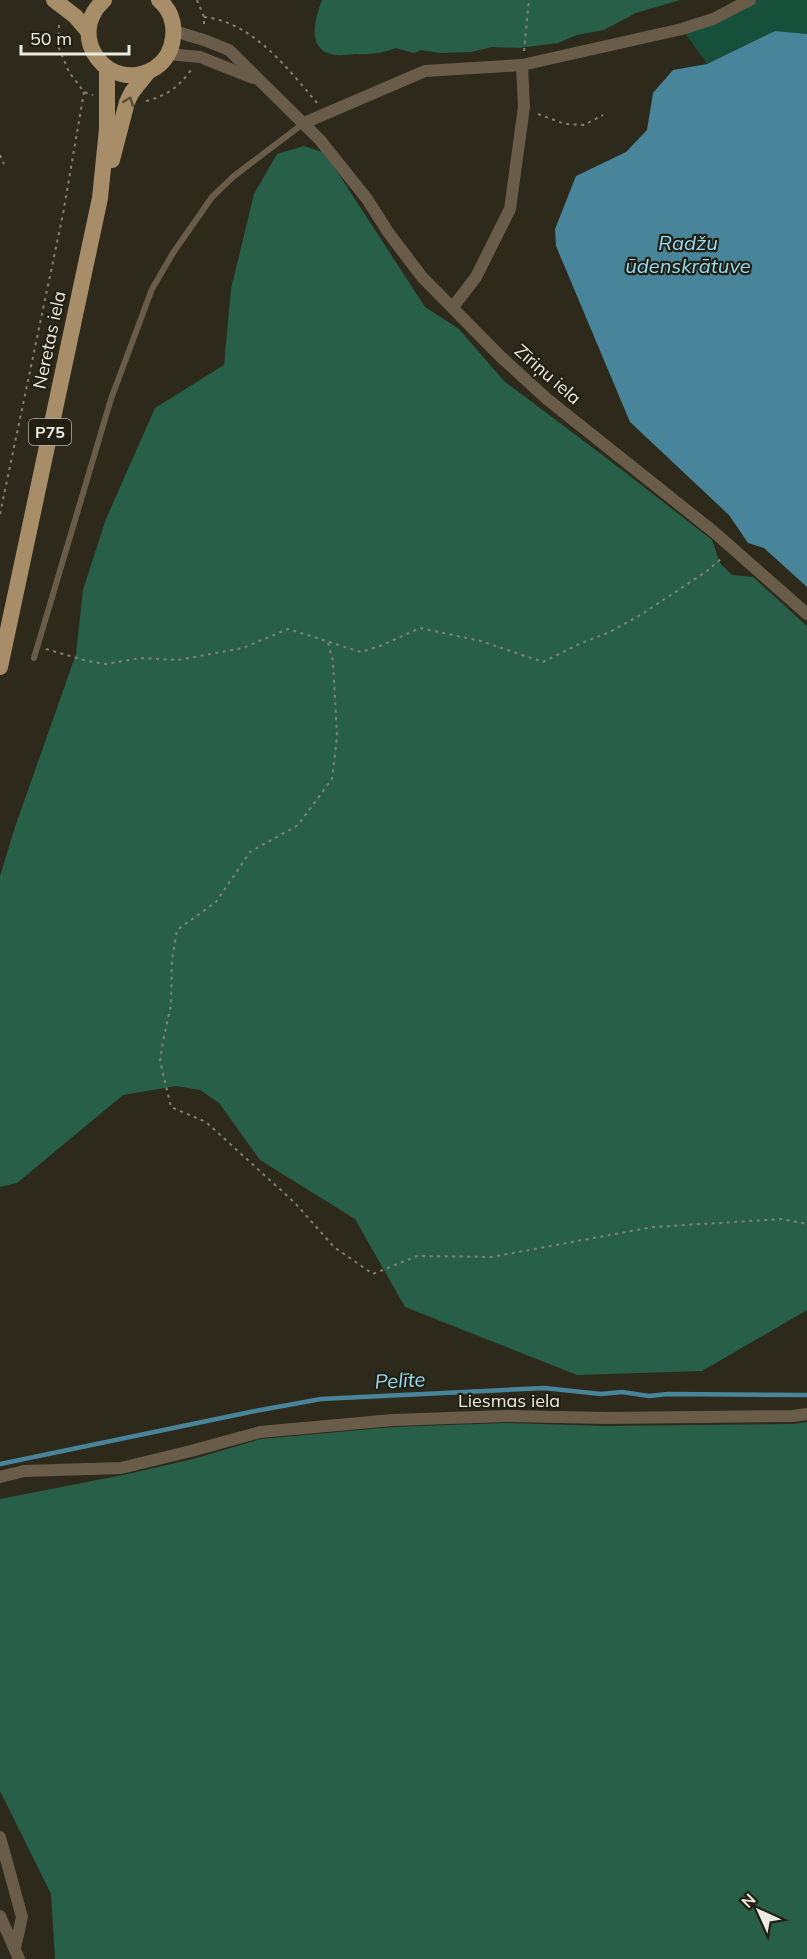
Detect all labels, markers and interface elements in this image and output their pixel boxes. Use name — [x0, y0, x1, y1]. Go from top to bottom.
scale bar — [21, 18, 129, 56]
text: 50 m — [30, 27, 72, 50]
one-way arrow — [121, 97, 134, 107]
water label: Radžu ūdenskrātuve — [625, 230, 751, 278]
street label: Neretas iela — [27, 289, 71, 391]
street label: Zīriņu iela — [509, 339, 586, 410]
road number: P75 — [29, 419, 71, 445]
water label: Pelīte — [374, 1366, 426, 1394]
street label: Liesmas iela — [458, 1389, 560, 1412]
north arrow — [729, 1881, 789, 1941]
text: N — [737, 1889, 760, 1912]

